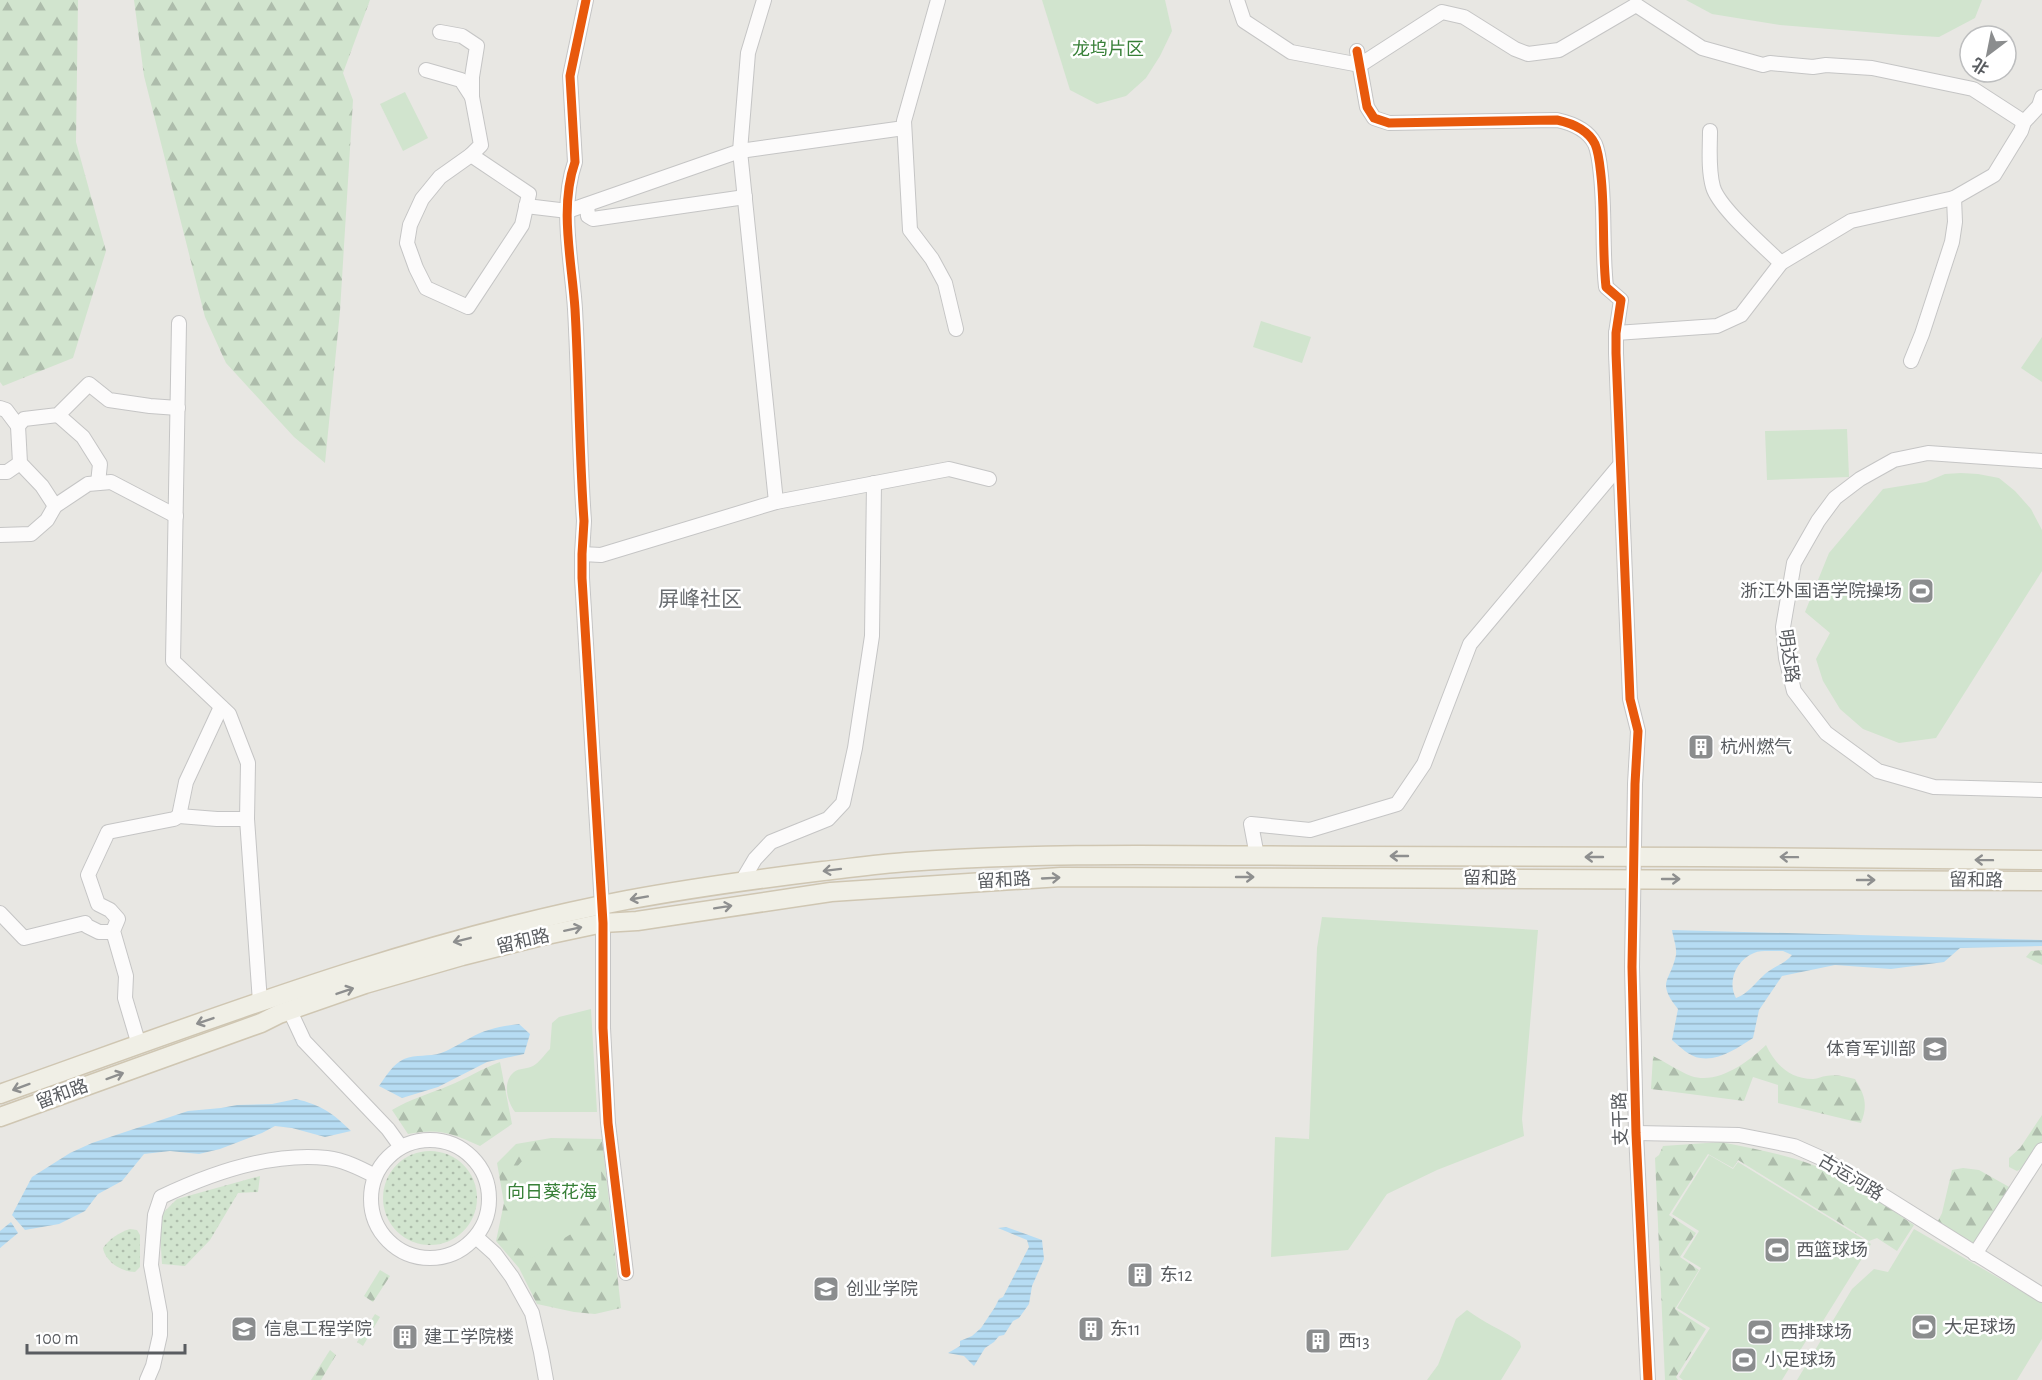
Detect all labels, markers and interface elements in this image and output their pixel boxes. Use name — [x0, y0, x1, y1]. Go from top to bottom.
north arrow — [1958, 24, 2018, 84]
park label: 龙坞片区 — [1072, 39, 1144, 59]
text: 北 — [1969, 55, 1992, 78]
sports icon: 浙江外国语学院操场 — [1906, 576, 1936, 606]
place label: 浙江外国语学院操场 — [1740, 581, 1902, 601]
district label: 屏峰社区 — [658, 588, 742, 610]
street label: 明达路 — [1775, 628, 1803, 684]
building icon: 杭州燃气 — [1686, 732, 1716, 762]
place label: 杭州燃气 — [1720, 737, 1792, 757]
one-way arrow — [1389, 850, 1409, 862]
one-way arrow — [1584, 851, 1604, 863]
one-way arrow — [1779, 852, 1799, 863]
one-way arrow — [1974, 854, 1994, 865]
one-way arrow — [822, 865, 842, 876]
street label: 留和路 — [1463, 868, 1517, 888]
street label: 留和路 — [977, 869, 1031, 891]
street label: 留和路 — [1949, 870, 2003, 890]
one-way arrow — [1235, 871, 1255, 883]
one-way arrow — [1040, 872, 1060, 883]
one-way arrow — [1661, 873, 1681, 885]
one-way arrow — [1856, 874, 1876, 886]
one-way arrow — [630, 893, 649, 904]
one-way arrow — [713, 901, 732, 912]
one-way arrow — [563, 923, 583, 934]
street label: 留和路 — [494, 925, 552, 957]
one-way arrow — [453, 934, 472, 946]
one-way arrow — [335, 985, 354, 996]
one-way arrow — [196, 1017, 214, 1028]
school or university icon: 体育军训部 — [1920, 1034, 1950, 1064]
place label: 体育军训部 — [1826, 1039, 1916, 1059]
one-way arrow — [105, 1069, 124, 1080]
street label: 留和路 — [33, 1075, 91, 1113]
one-way arrow — [12, 1082, 31, 1093]
street label: 支干路 — [1609, 1092, 1631, 1146]
street label: 古运河路 — [1815, 1150, 1887, 1204]
park label: 向日葵花海 — [507, 1182, 597, 1202]
sports icon: 西篮球场 — [1762, 1235, 1792, 1265]
place label: 西篮球场 — [1796, 1240, 1868, 1260]
building icon: 东12 — [1125, 1260, 1155, 1290]
place label: 东12 — [1160, 1265, 1192, 1285]
school or university icon: 创业学院 — [811, 1274, 841, 1304]
place label: 创业学院 — [846, 1279, 918, 1299]
sports icon: 大足球场 — [1909, 1312, 1939, 1342]
school or university icon: 信息工程学院 — [229, 1314, 259, 1344]
building icon: 东11 — [1076, 1314, 1106, 1344]
scale bar — [27, 1317, 184, 1355]
sports icon: 西排球场 — [1745, 1317, 1775, 1347]
place label: 大足球场 — [1944, 1317, 2016, 1337]
place label: 信息工程学院 — [264, 1319, 372, 1339]
place label: 东11 — [1110, 1319, 1140, 1339]
building icon: 建工学院楼 — [390, 1322, 420, 1352]
place label: 西排球场 — [1780, 1322, 1852, 1342]
building icon: 西13 — [1303, 1326, 1333, 1356]
place label: 建工学院楼 — [424, 1327, 514, 1347]
text: 100 m — [36, 1330, 79, 1348]
place label: 西13 — [1338, 1333, 1370, 1351]
sports icon: 小足球场 — [1729, 1345, 1759, 1375]
place label: 小足球场 — [1764, 1350, 1836, 1370]

